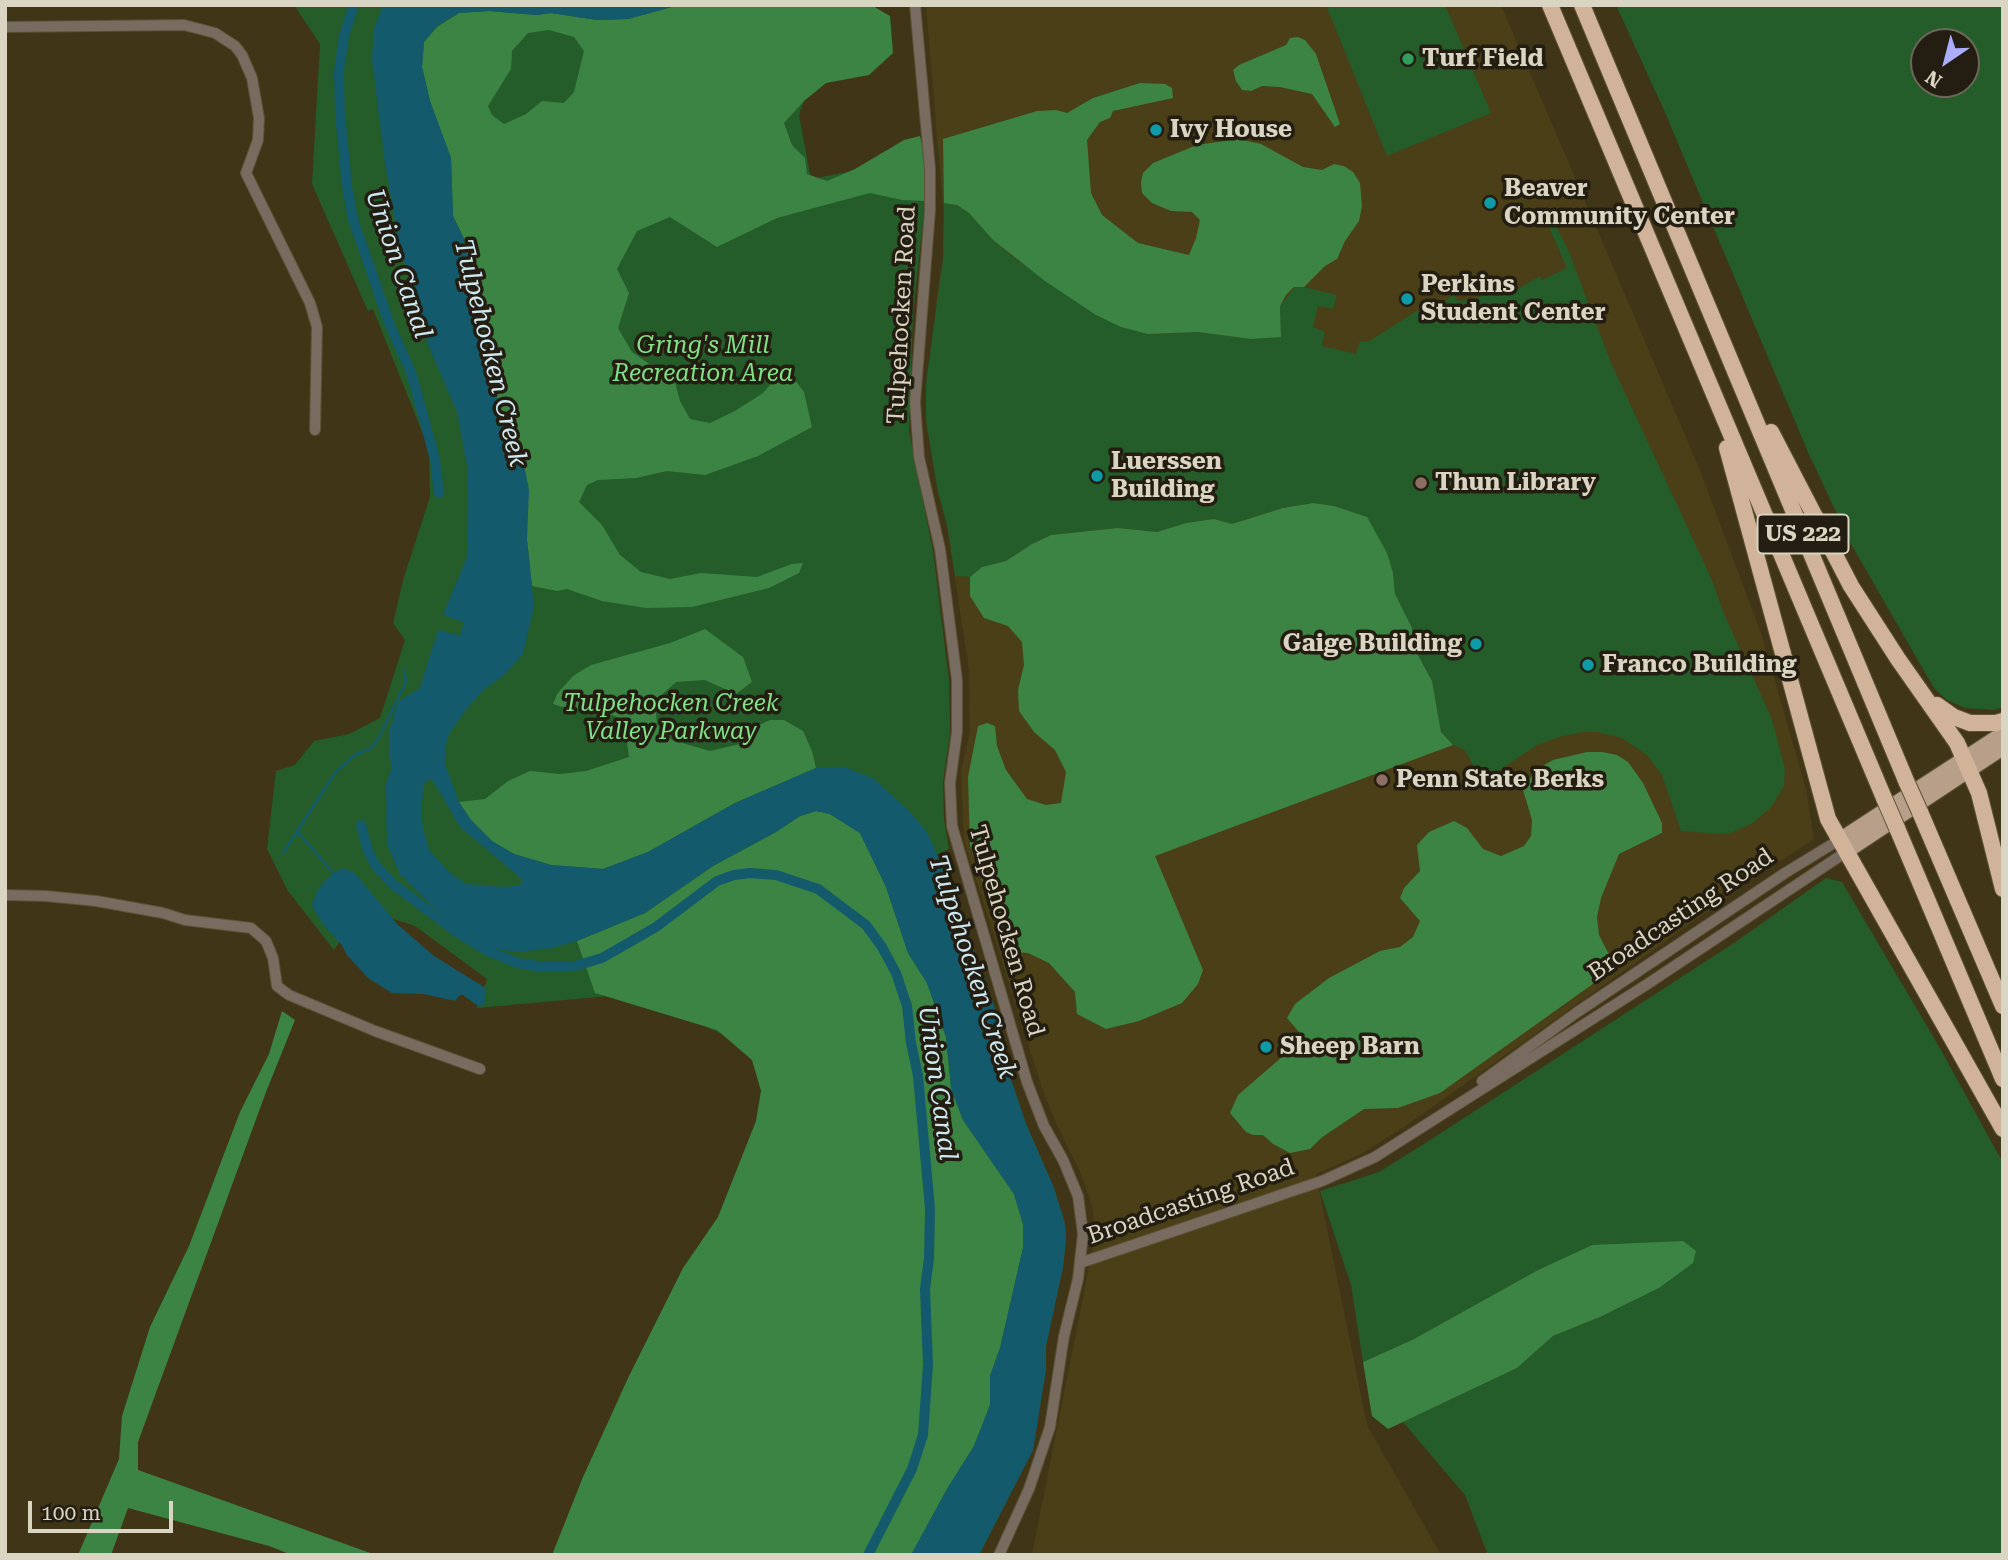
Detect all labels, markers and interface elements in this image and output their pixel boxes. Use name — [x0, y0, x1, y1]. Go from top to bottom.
north arrow — [1910, 28, 1980, 98]
place label: Turf Field — [1422, 45, 1543, 73]
marker: Turf Field — [1400, 51, 1416, 67]
text: N — [1921, 65, 1946, 93]
place label: Ivy House — [1170, 116, 1292, 144]
marker: Ivy House — [1148, 122, 1164, 138]
place label: Beaver Community Center — [1504, 175, 1735, 231]
water label: Union Canal — [358, 185, 438, 343]
marker: Beaver Community Center — [1482, 195, 1498, 211]
street label: Tulpehocken Road — [882, 205, 922, 425]
water label: Tulpehocken Creek — [447, 236, 533, 470]
place label: Perkins Student Center — [1421, 271, 1606, 327]
marker: Perkins Student Center — [1399, 291, 1415, 307]
park label: Gring's Mill Recreation Area — [613, 332, 793, 388]
place label: Luerssen Building — [1111, 448, 1222, 504]
marker: Luerssen Building — [1089, 468, 1105, 484]
place label: Thun Library — [1435, 469, 1596, 497]
marker: Thun Library — [1413, 475, 1429, 491]
road number: US 222 — [1758, 514, 1848, 554]
place label: Gaige Building — [1283, 630, 1462, 658]
marker: Gaige Building — [1468, 636, 1484, 652]
place label: Franco Building — [1602, 651, 1797, 679]
marker: Franco Building — [1580, 657, 1596, 673]
park label: Tulpehocken Creek Valley Parkway — [563, 690, 779, 746]
place label: Penn State Berks — [1396, 766, 1604, 794]
marker: Penn State Berks — [1374, 772, 1390, 788]
street label: Tulpehocken Road — [962, 822, 1050, 1040]
street label: Broadcasting Road — [1583, 842, 1779, 988]
water label: Tulpehocken Creek — [921, 851, 1023, 1083]
water label: Union Canal — [911, 1004, 963, 1162]
place label: Sheep Barn — [1280, 1033, 1420, 1061]
marker: Sheep Barn — [1258, 1039, 1274, 1055]
street label: Broadcasting Road — [1084, 1153, 1298, 1251]
scale bar — [32, 1486, 177, 1530]
text: 100 m — [41, 1501, 101, 1525]

